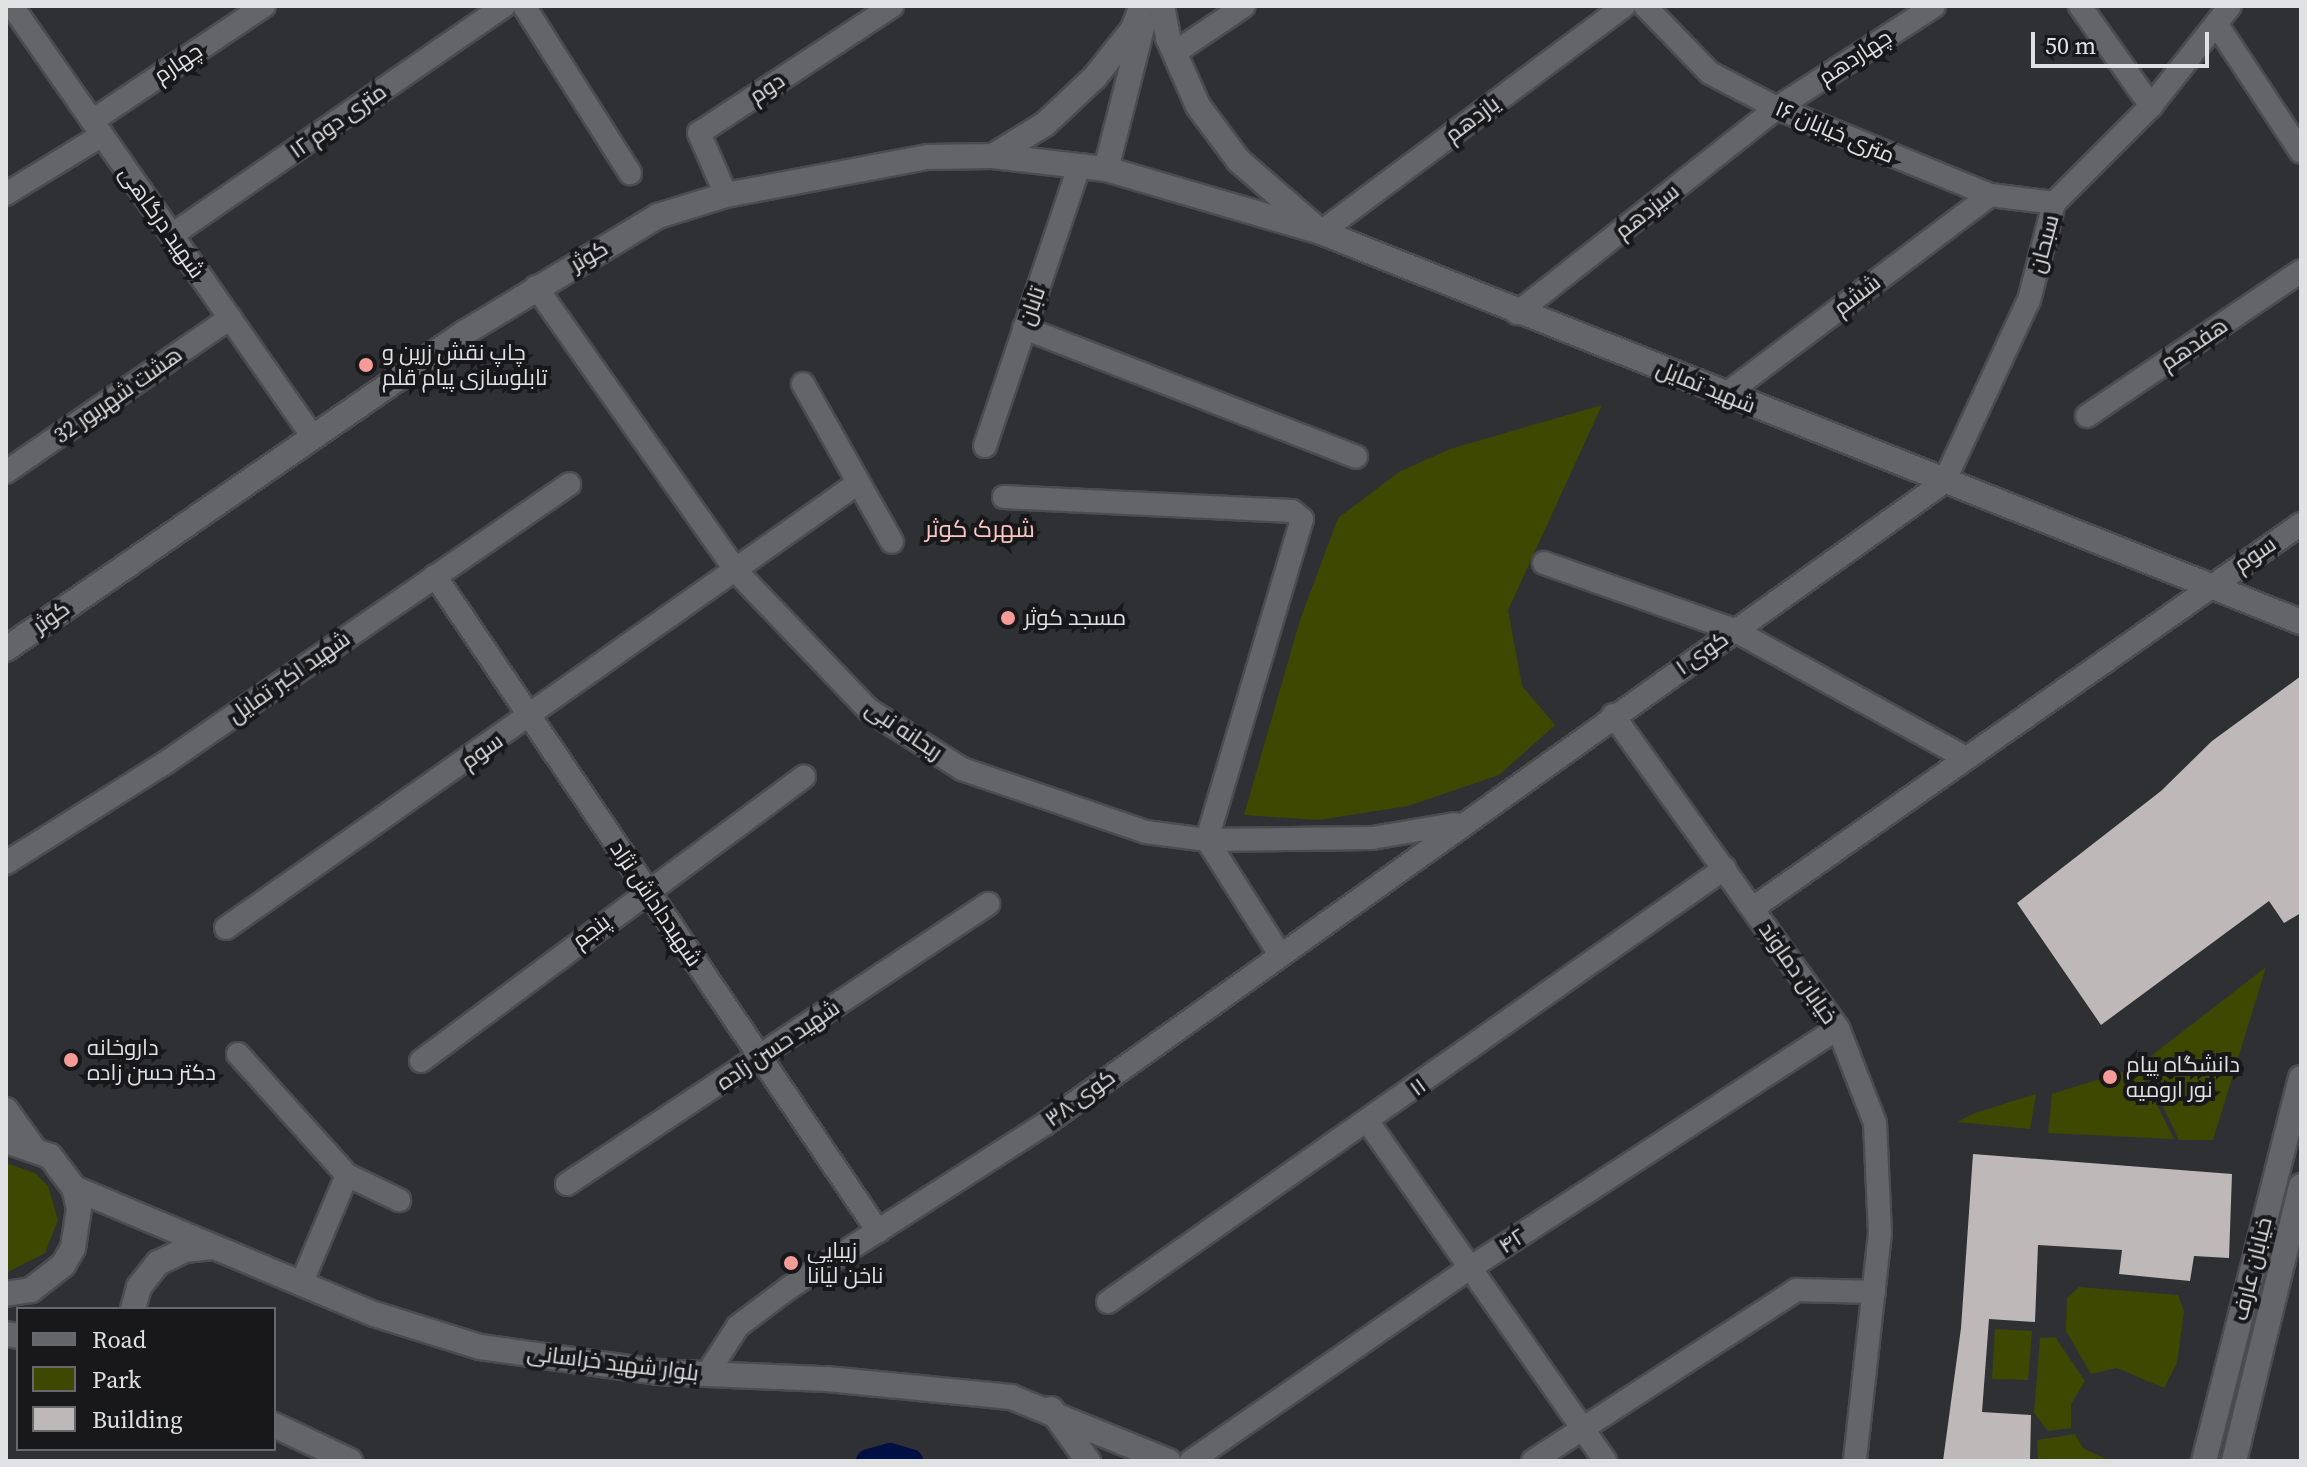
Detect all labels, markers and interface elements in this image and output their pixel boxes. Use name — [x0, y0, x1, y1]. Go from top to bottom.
scale bar — [2035, 16, 2213, 66]
street label: چهاردهم — [1814, 24, 1896, 90]
text: 50 m — [2045, 29, 2096, 62]
street label: چهارم — [149, 37, 207, 89]
street label: دوم — [745, 67, 789, 109]
street label: ۱۲ متری دوم — [285, 78, 391, 164]
street label: یازدهم — [1440, 90, 1504, 148]
street label: ۱۶ متری خیابان — [1772, 95, 1898, 169]
street label: شهید درگاهی — [114, 161, 210, 283]
street label: سیزدهم — [1610, 178, 1684, 244]
street label: سبحان — [2024, 212, 2064, 276]
street label: کوثر — [566, 235, 612, 277]
street label: ششم — [1828, 269, 1886, 321]
street label: تابان — [1013, 283, 1051, 329]
street label: هفدهم — [2155, 312, 2233, 376]
place label: چاپ نقش زرین و تابلوسازی پیام قلم — [382, 339, 547, 390]
street label: هشت شهریور 32 — [49, 341, 187, 449]
street label: شهید تمایل — [1653, 355, 1759, 419]
marker: چاپ نقش زرین و تابلوسازی پیام قلم — [357, 356, 375, 374]
district label: شهرک کوثر — [925, 515, 1035, 543]
street label: سوم — [2229, 531, 2281, 577]
street label: کوثر — [27, 595, 75, 639]
place label: مسجد کوثر — [1024, 605, 1126, 631]
marker: مسجد کوثر — [999, 609, 1017, 627]
street label: شهید اکبر تمایل — [223, 625, 355, 729]
street label: کوی ۱ — [1671, 626, 1733, 680]
street label: ریحانه نبی — [861, 695, 947, 765]
street label: سوم — [456, 727, 508, 775]
street label: شهیدداداش نژاد — [605, 837, 707, 971]
street label: پنجم — [567, 908, 615, 954]
street label: خیابان دماوند — [1753, 917, 1843, 1029]
street label: شهید حسن زاده — [712, 994, 844, 1096]
place label: داروخانه دکتر حسن زاده — [87, 1034, 216, 1086]
marker: داروخانه دکتر حسن زاده — [62, 1051, 80, 1069]
place label: دانشگاه پیام نور ارومیه — [2126, 1051, 2240, 1102]
street label: کوی ۳۸ — [1040, 1064, 1120, 1132]
marker: دانشگاه پیام نور ارومیه — [2101, 1068, 2119, 1086]
street label: ۱۱ — [1405, 1072, 1431, 1102]
street label: خیابان عارف — [2226, 1215, 2278, 1323]
street label: ۴۲ — [1494, 1223, 1530, 1259]
place label: زیبایی ناخن لیانا — [807, 1237, 883, 1288]
marker: زیبایی ناخن لیانا — [782, 1254, 800, 1272]
legend — [16, 1307, 276, 1451]
text: Road — [92, 1323, 146, 1356]
street label: بلوار شهید خراسانی — [526, 1339, 700, 1387]
text: Park — [92, 1363, 141, 1396]
text: Building — [92, 1403, 183, 1436]

